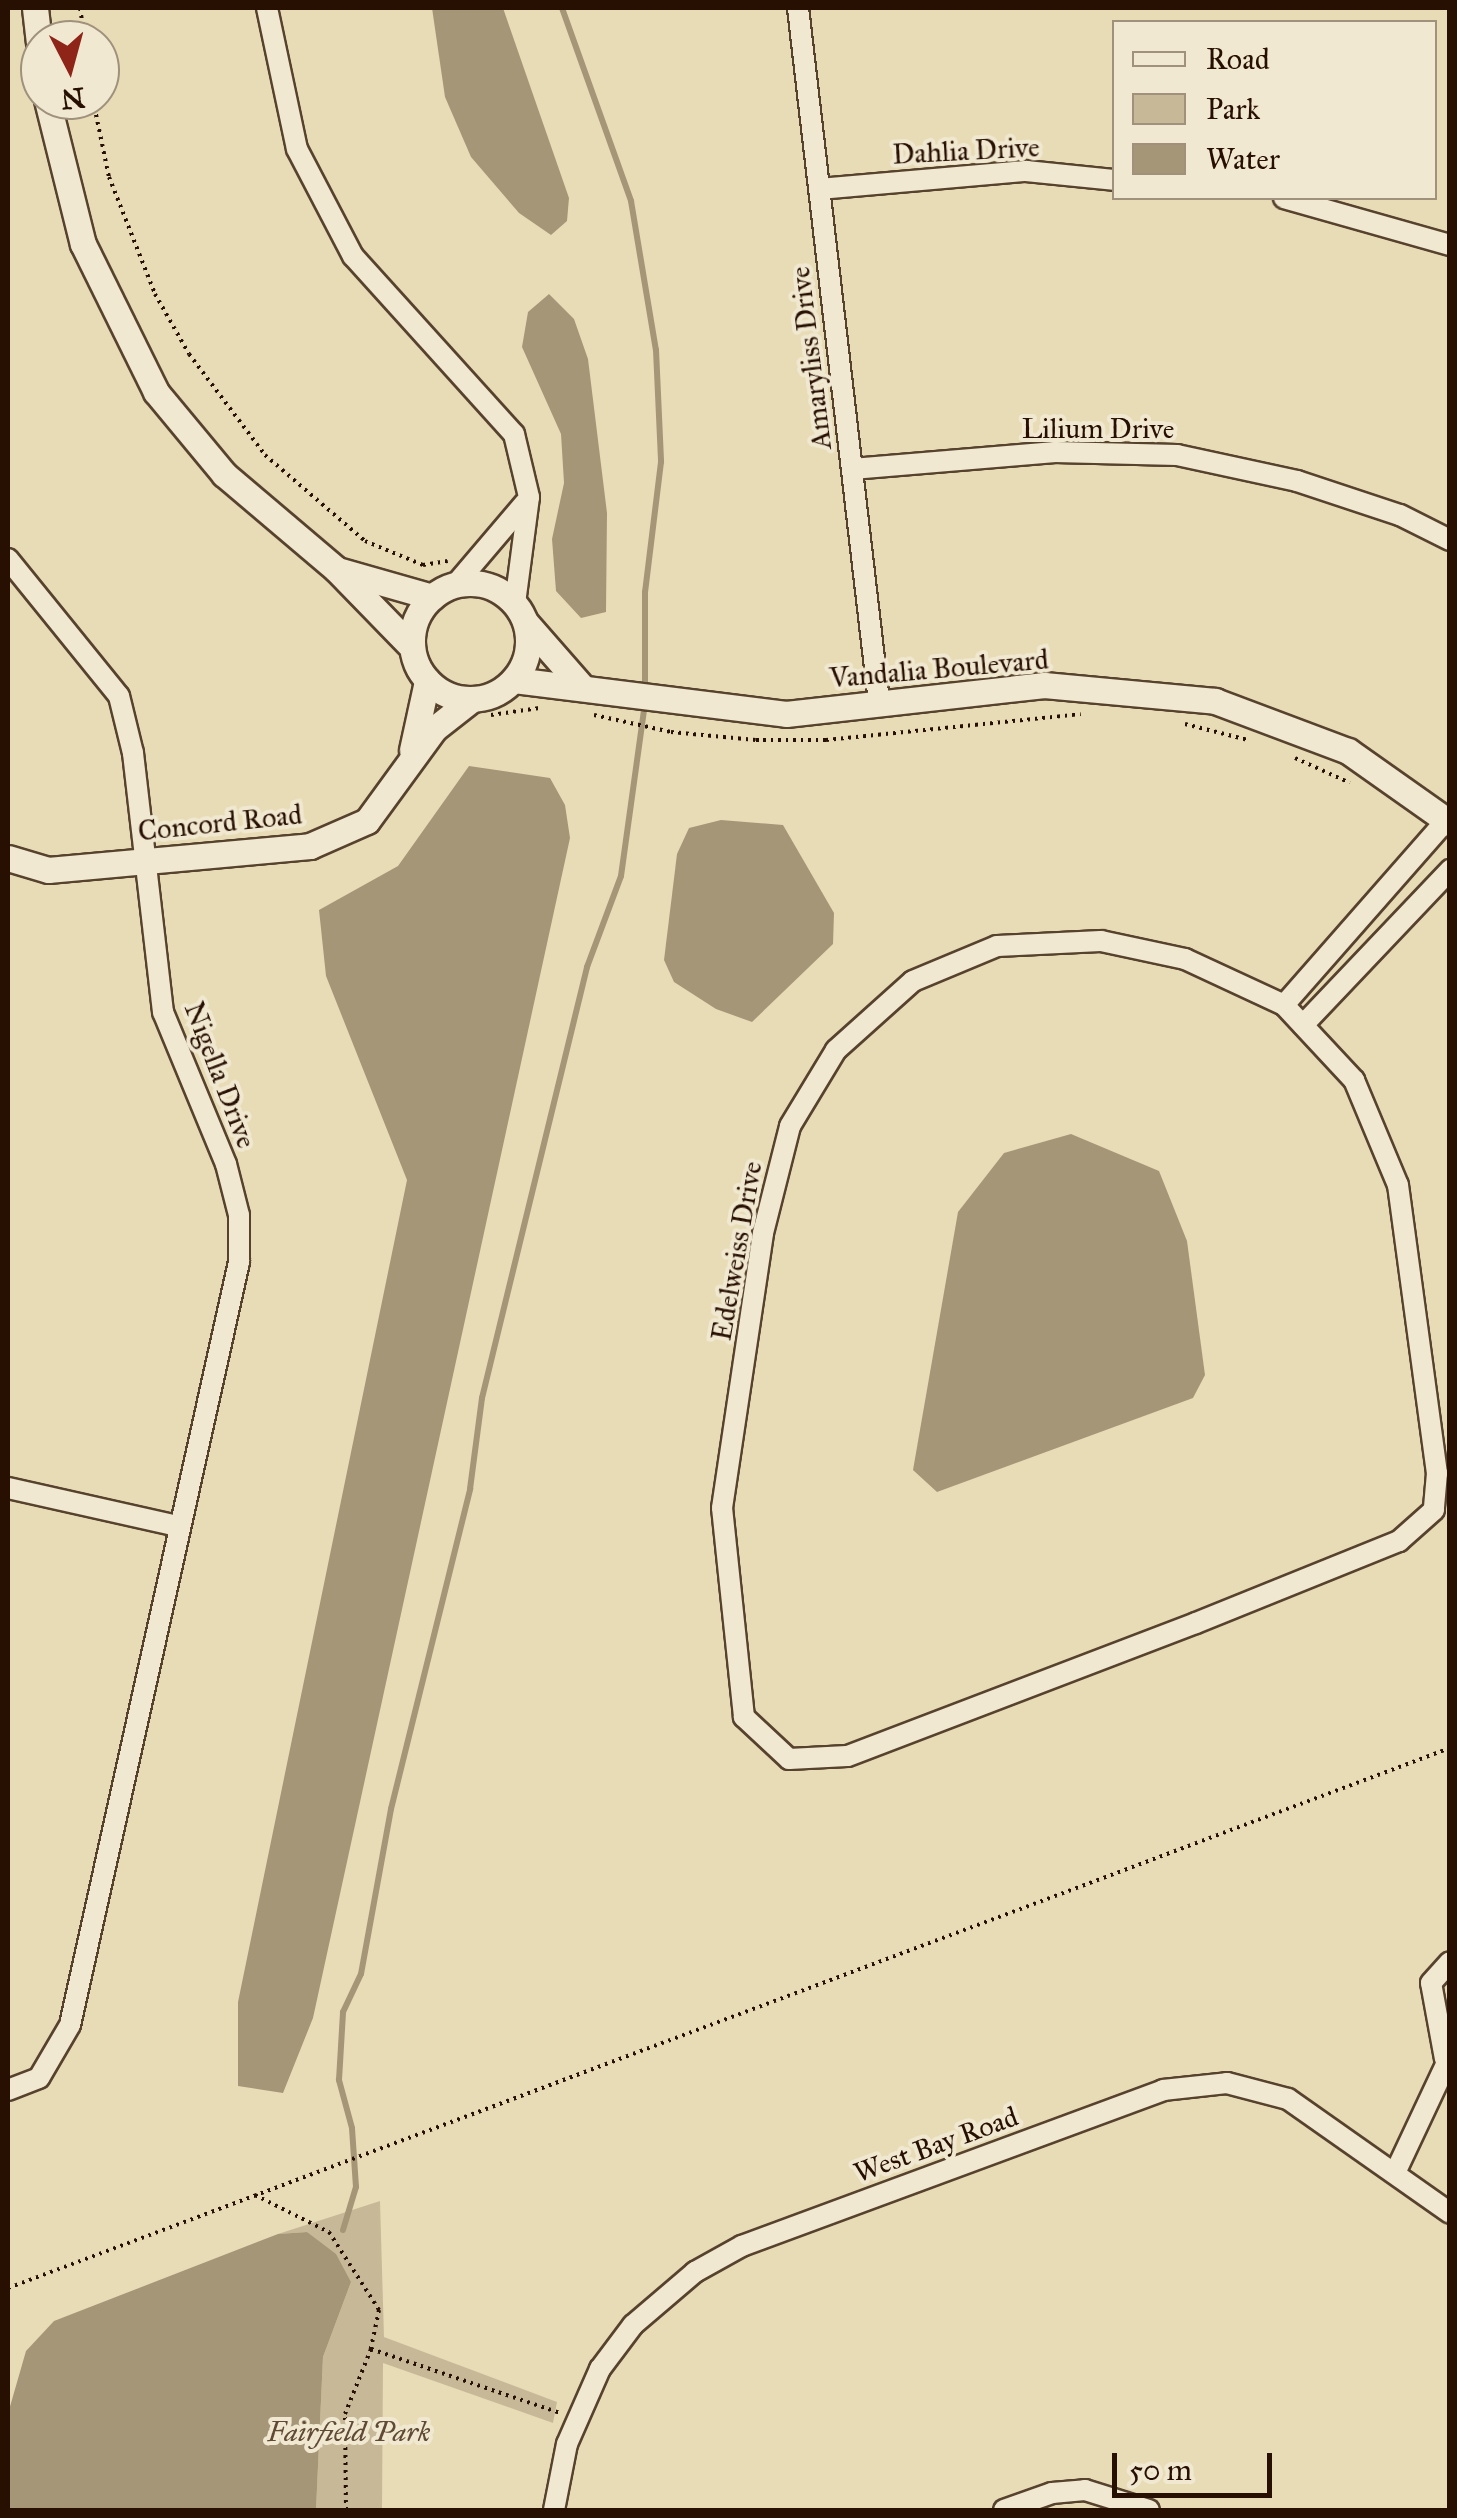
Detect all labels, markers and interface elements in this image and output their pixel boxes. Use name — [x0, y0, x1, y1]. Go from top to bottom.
north arrow — [20, 20, 120, 120]
legend — [1112, 20, 1437, 200]
text: Road — [1206, 41, 1270, 77]
text: N — [59, 80, 87, 117]
text: Park — [1206, 91, 1260, 127]
street label: Dahlia Drive — [892, 130, 1040, 172]
text: Water — [1206, 141, 1280, 177]
street label: Amaryliss Drive — [783, 265, 839, 451]
street label: Lilium Drive — [1022, 412, 1174, 446]
street label: Vandalia Boulevard — [828, 643, 1050, 695]
street label: Concord Road — [136, 798, 304, 848]
street label: Nigella Drive — [177, 997, 263, 1153]
street label: Edelweiss Drive — [705, 1159, 769, 1343]
street label: West Bay Road — [849, 2100, 1023, 2190]
park label: Fairfield Park — [268, 2415, 430, 2449]
scale bar — [1117, 2433, 1277, 2495]
text: 50 m — [1129, 2452, 1192, 2488]

